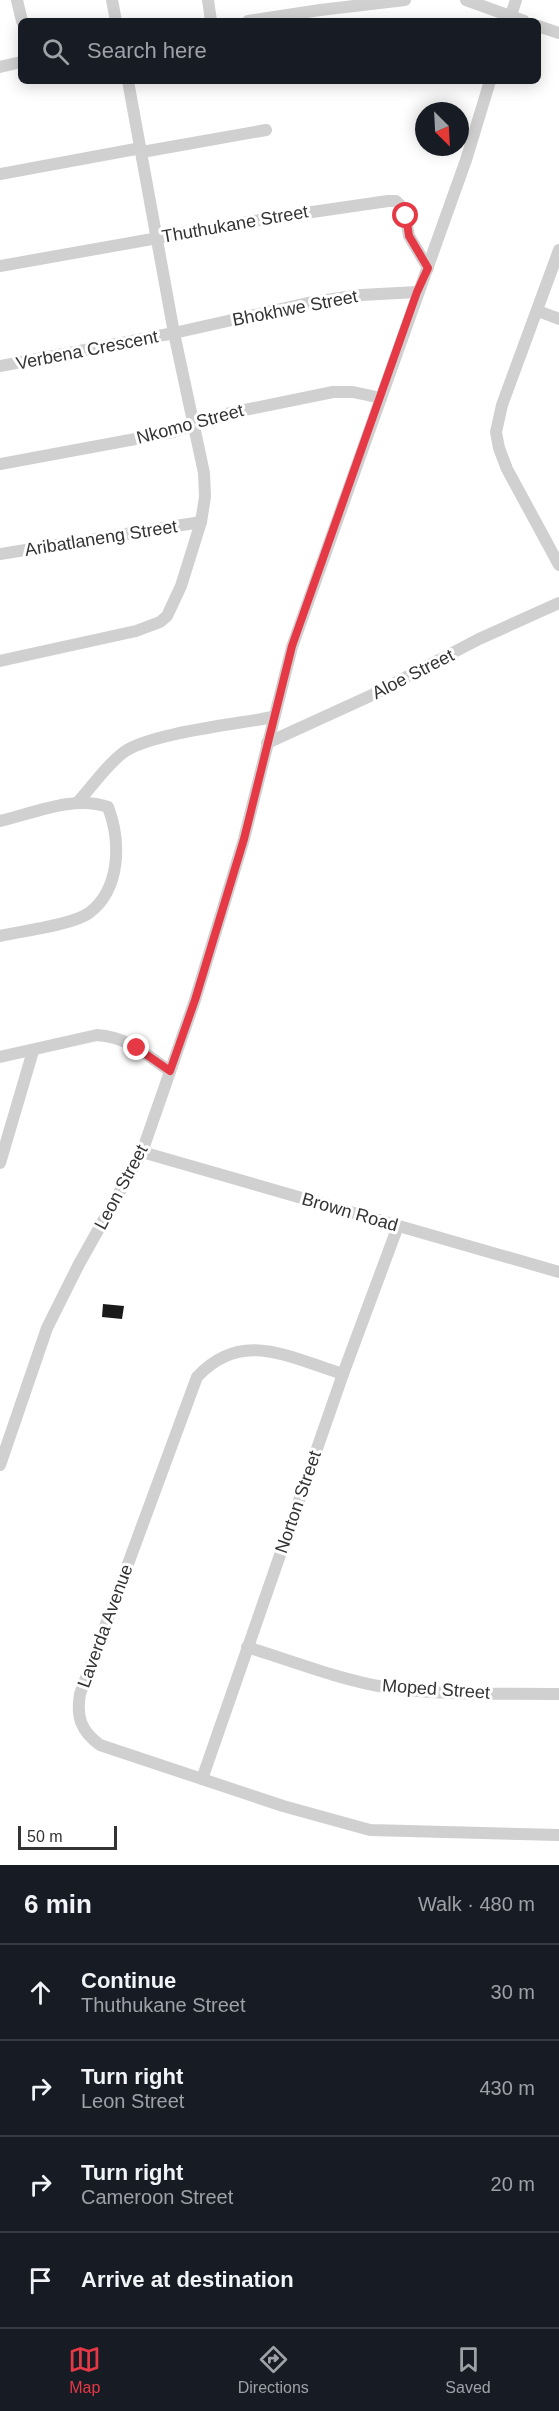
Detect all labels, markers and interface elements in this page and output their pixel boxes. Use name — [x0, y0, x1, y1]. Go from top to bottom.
search box — [18, 18, 541, 84]
icon: search — [39, 35, 72, 68]
text: Search here — [87, 38, 207, 63]
north arrow — [415, 102, 469, 156]
street label: Thuthukane Street — [160, 201, 310, 247]
route start — [392, 202, 418, 228]
street label: Bhokhwe Street — [231, 286, 359, 330]
street label: Verbena Crescent — [14, 326, 160, 374]
street label: Nkomo Street — [134, 400, 246, 448]
street label: Aribatlaneng Street — [23, 516, 179, 560]
street label: Aloe Street — [369, 645, 457, 703]
route end — [123, 1034, 149, 1060]
street label: Leon Street — [90, 1141, 152, 1233]
street label: Brown Road — [300, 1189, 400, 1235]
street label: Norton Street — [271, 1448, 325, 1556]
street label: Laverda Avenue — [73, 1562, 137, 1690]
street label: Moped Street — [381, 1675, 491, 1703]
scale bar — [18, 1823, 117, 1850]
text: 50 m — [27, 1828, 63, 1845]
text: 6 min — [24, 1889, 92, 1919]
text: Walk · 480 m — [418, 1893, 535, 1915]
text: Continue — [81, 1968, 176, 1993]
icon: ahead — [24, 1976, 57, 2009]
text: 30 m — [491, 1981, 535, 2003]
text: Thuthukane Street — [81, 1994, 246, 2016]
text: Turn right — [81, 2064, 183, 2089]
icon: right — [24, 2072, 57, 2105]
text: 430 m — [479, 2077, 535, 2099]
text: Leon Street — [81, 2090, 184, 2112]
text: Turn right — [81, 2160, 183, 2185]
icon: right — [24, 2168, 57, 2201]
text: 20 m — [491, 2173, 535, 2195]
text: Cameroon Street — [81, 2186, 233, 2208]
icon: arrive — [24, 2264, 57, 2297]
text: Arrive at destination — [81, 2267, 294, 2292]
tab: Map — [68, 2343, 101, 2397]
tab: Directions — [238, 2343, 309, 2397]
tab: Saved — [445, 2343, 491, 2397]

